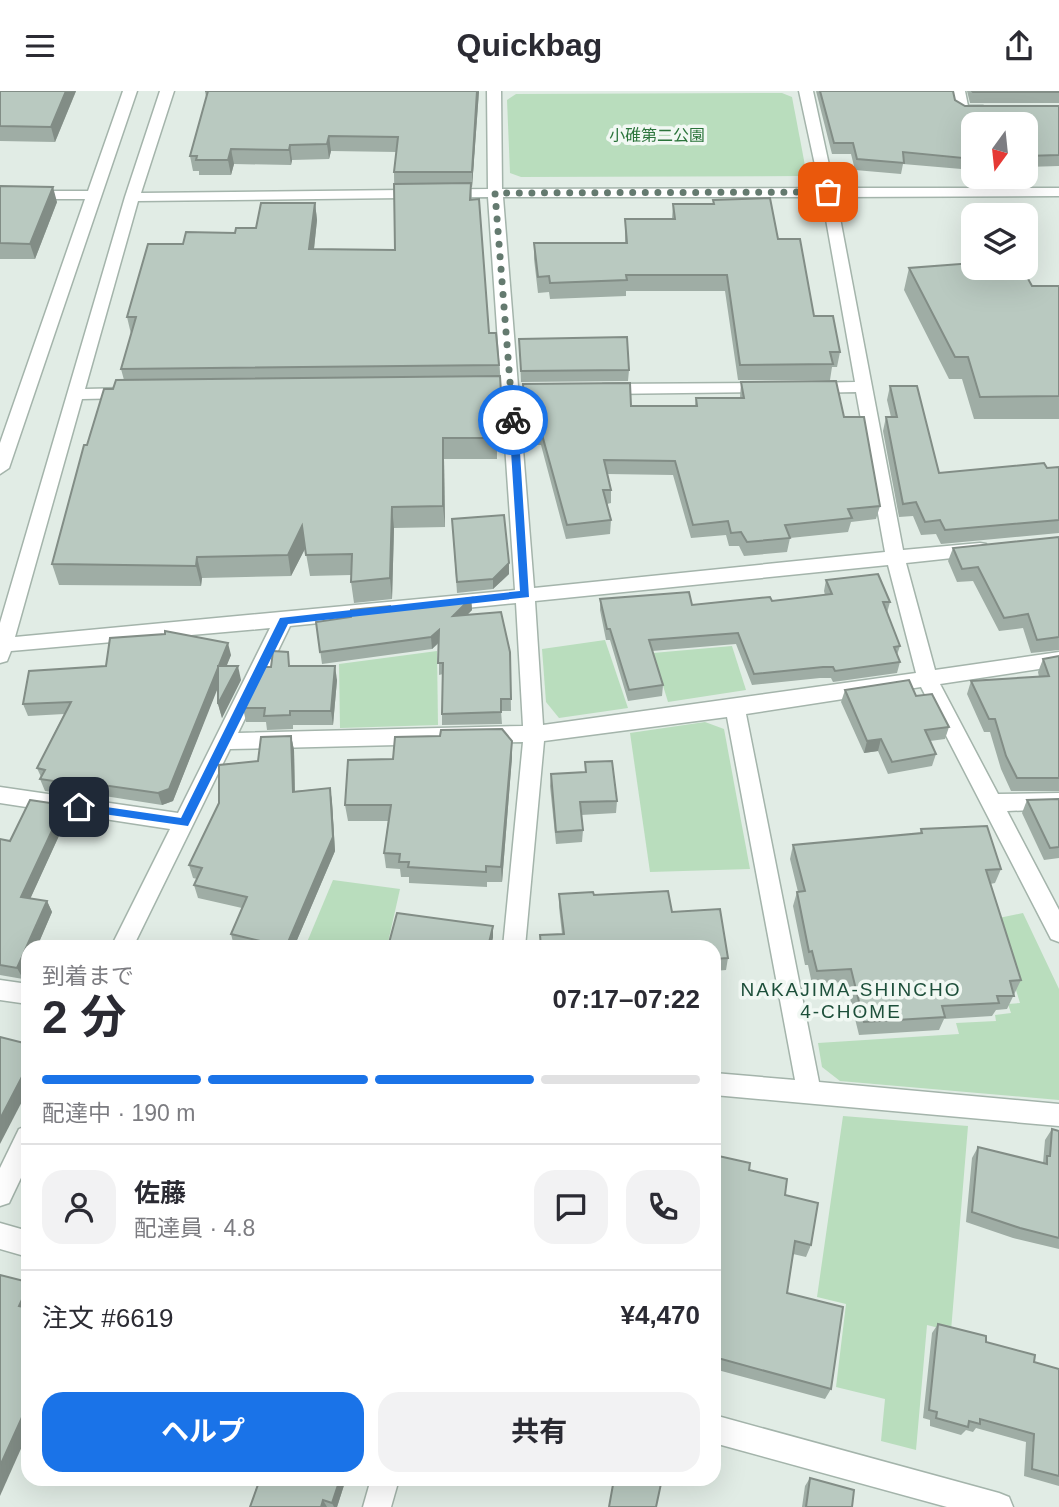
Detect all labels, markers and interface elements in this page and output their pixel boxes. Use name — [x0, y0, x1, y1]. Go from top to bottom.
icon: menu — [21, 27, 59, 65]
text: Quickbag — [457, 27, 602, 63]
icon: share — [1000, 27, 1038, 65]
north arrow — [961, 112, 1038, 189]
map controls — [961, 112, 1038, 280]
park label: 小碓第二公園 — [609, 127, 705, 144]
pin — [798, 162, 858, 222]
icon: bag — [809, 173, 847, 211]
button: layers — [961, 203, 1038, 280]
courier — [478, 385, 548, 455]
icon: bike — [494, 401, 532, 439]
pin — [49, 777, 109, 837]
icon: home — [60, 788, 98, 826]
text: 到着まで — [42, 963, 134, 989]
district label: NAKAJIMA-SHINCHO 4-CHOME — [741, 979, 961, 1022]
text: 07:17–07:22 — [553, 984, 700, 1014]
text: 2 分 — [42, 991, 126, 1043]
text: 配達中 · 190 m — [42, 1100, 195, 1126]
button: person — [42, 1170, 116, 1244]
button: chat — [534, 1170, 608, 1244]
button: phone — [626, 1170, 700, 1244]
text: 佐藤 — [134, 1178, 186, 1208]
text: 配達員 · 4.8 — [134, 1215, 255, 1241]
text: ¥4,470 — [620, 1300, 700, 1330]
text: 注文 #6619 — [42, 1303, 174, 1333]
button: ヘルプ — [42, 1392, 364, 1472]
button: 共有 — [378, 1392, 700, 1472]

